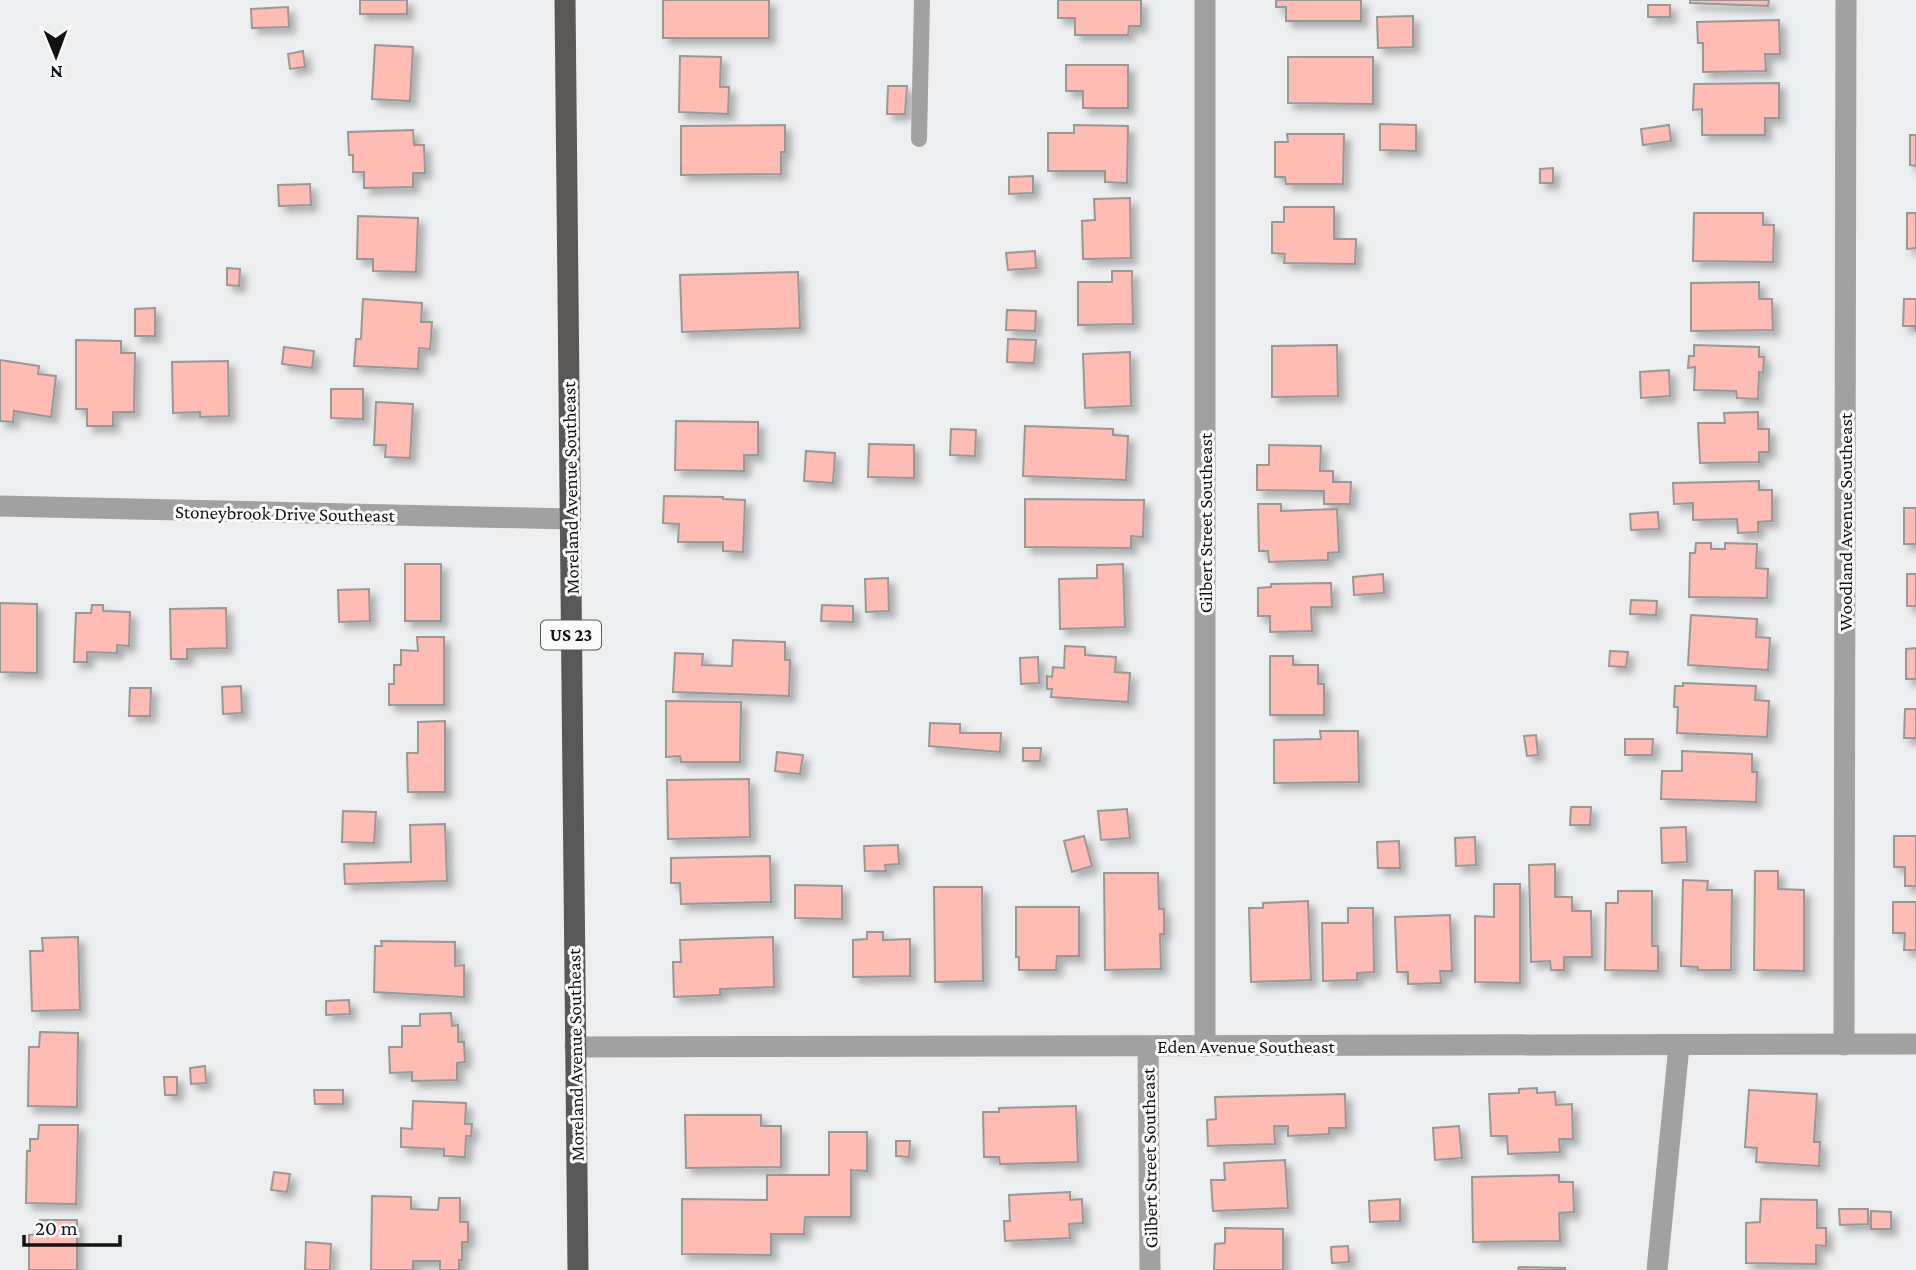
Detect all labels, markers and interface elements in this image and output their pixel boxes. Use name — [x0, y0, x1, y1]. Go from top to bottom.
north arrow — [21, 21, 91, 91]
text: N — [50, 62, 63, 83]
street label: Moreland Avenue Southeast — [558, 381, 583, 595]
street label: Woodland Avenue Southeast — [1835, 412, 1856, 631]
street label: Gilbert Street Southeast — [1195, 432, 1216, 613]
street label: Stoneybrook Drive Southeast — [175, 501, 396, 526]
road number: US 23 — [541, 620, 601, 650]
street label: Moreland Avenue Southeast — [563, 948, 588, 1162]
street label: Eden Avenue Southeast — [1157, 1036, 1336, 1057]
street label: Gilbert Street Southeast — [1137, 1067, 1162, 1248]
scale bar — [24, 1204, 121, 1248]
text: 20 m — [35, 1216, 78, 1240]

